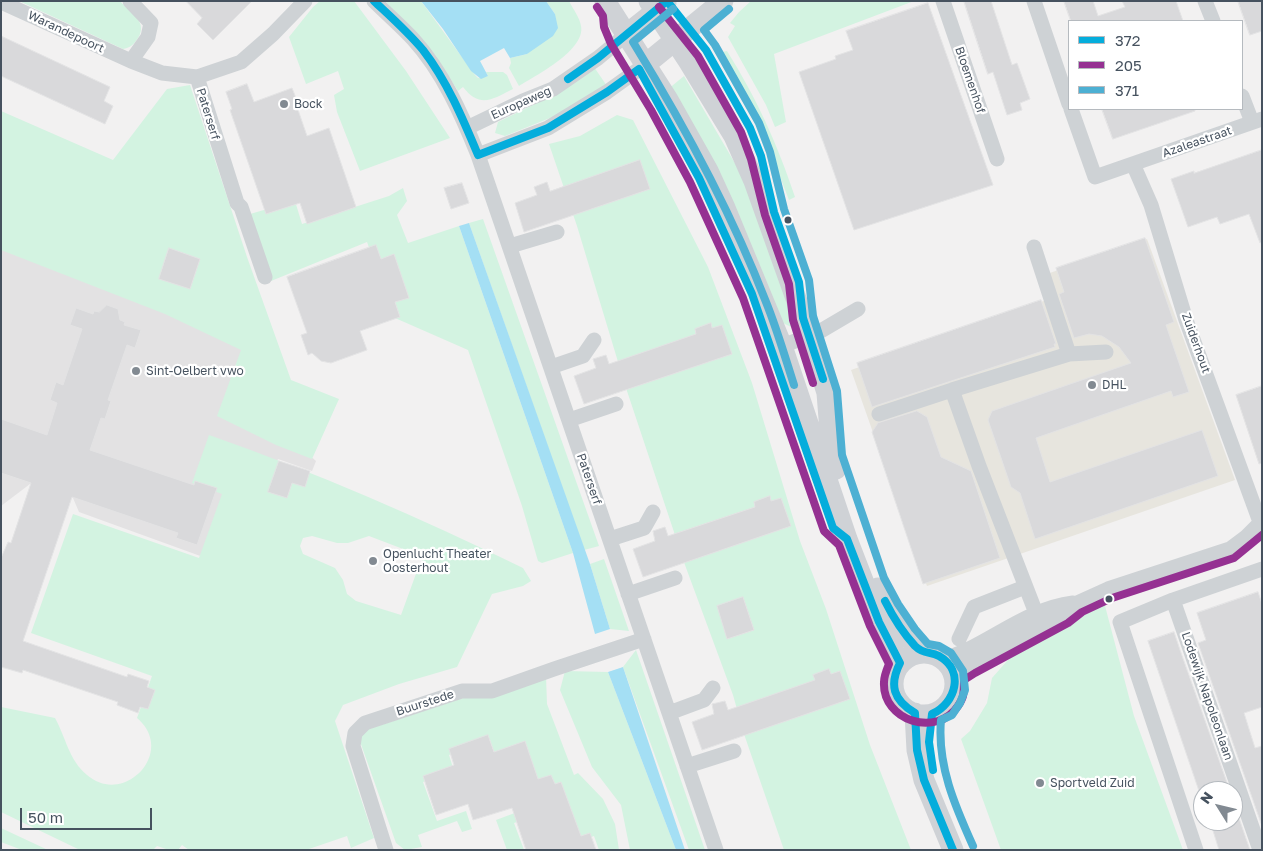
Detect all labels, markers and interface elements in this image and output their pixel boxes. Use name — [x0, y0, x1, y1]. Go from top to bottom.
street label: Warandepoort — [26, 8, 106, 56]
legend — [1068, 20, 1243, 110]
text: 372 — [1115, 31, 1140, 49]
street label: Bloemenhof — [952, 45, 988, 115]
text: 205 — [1115, 56, 1142, 74]
text: 371 — [1115, 81, 1139, 99]
street label: Europaweg — [489, 83, 553, 123]
street label: Paterserf — [193, 86, 223, 142]
place label: Bock — [294, 97, 323, 111]
marker: Bock — [278, 98, 290, 110]
street label: Azaleastraat — [1160, 123, 1234, 161]
unlabelled marker — [783, 215, 793, 225]
street label: Zuiderhout — [1178, 311, 1214, 375]
place label: Sint-Oelbert vwo — [146, 364, 244, 378]
marker: Sint-Oelbert vwo — [130, 365, 142, 377]
place label: DHL — [1102, 378, 1126, 392]
marker: DHL — [1086, 379, 1098, 391]
street label: Paterserf — [573, 451, 605, 507]
place label: Openlucht Theater Oosterhout — [383, 547, 491, 575]
marker: Openlucht Theater Oosterhout — [367, 555, 379, 567]
unlabelled marker — [1104, 594, 1114, 604]
street label: Lodewijk Napoleonlaan — [1178, 630, 1236, 762]
street label: Buurstede — [394, 687, 456, 719]
place label: Sportveld Zuid — [1050, 776, 1135, 790]
marker: Sportveld Zuid — [1034, 777, 1046, 789]
north arrow — [1193, 781, 1243, 831]
text: N — [1196, 788, 1216, 807]
scale bar — [22, 798, 155, 830]
text: 50 m — [28, 808, 63, 826]

